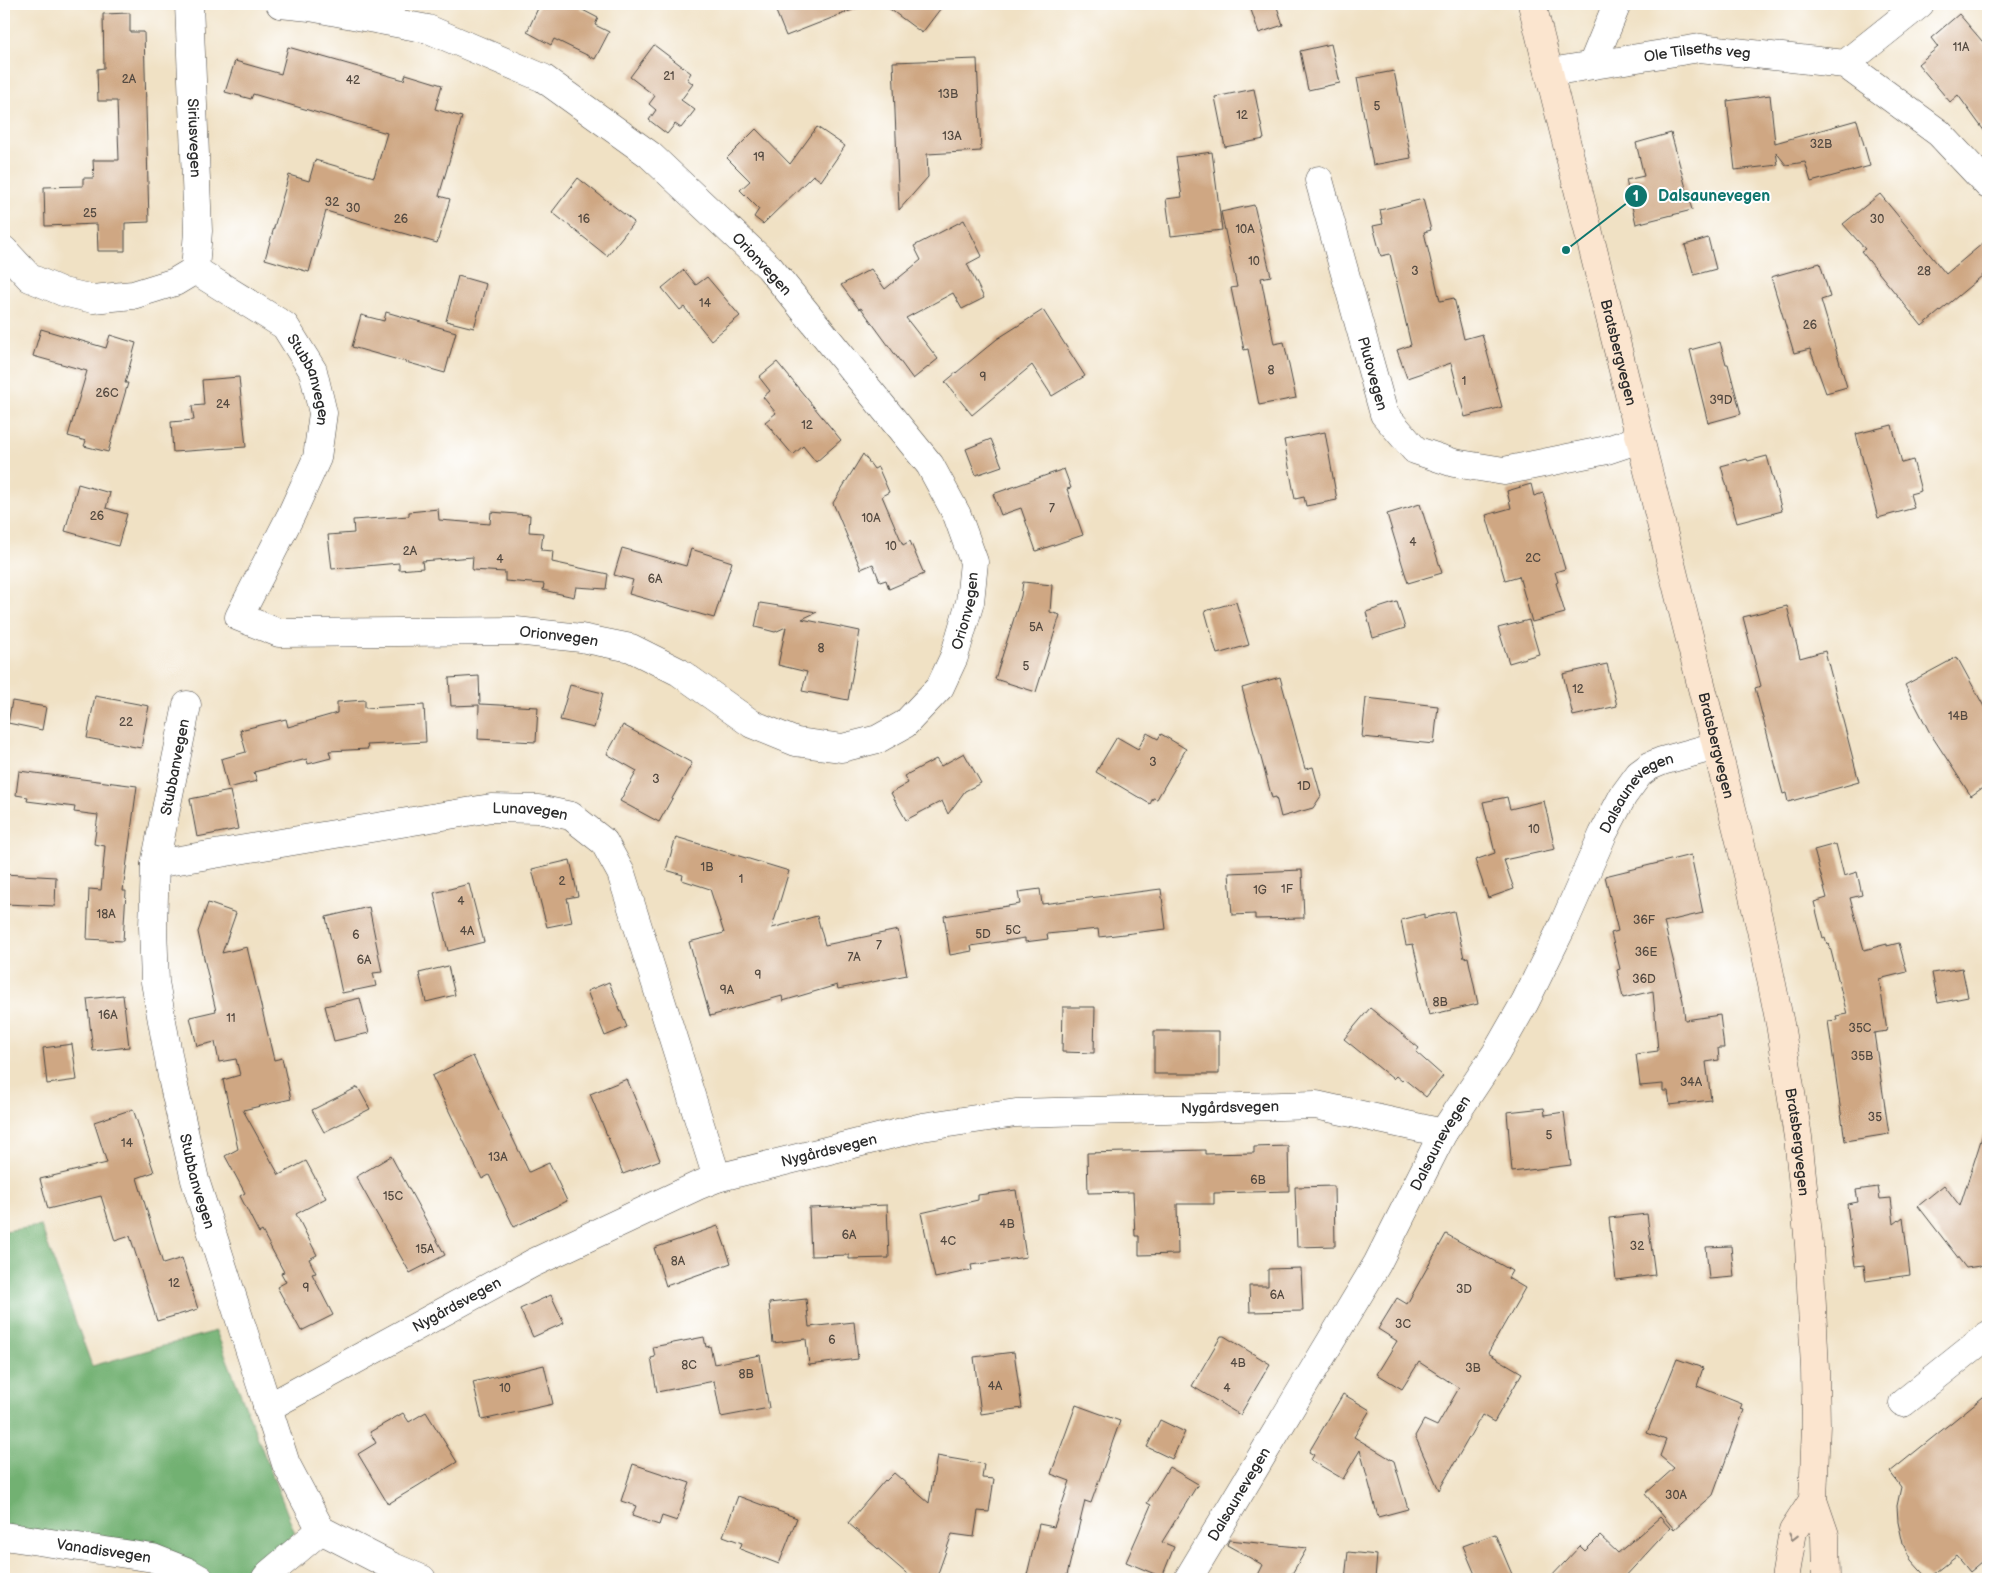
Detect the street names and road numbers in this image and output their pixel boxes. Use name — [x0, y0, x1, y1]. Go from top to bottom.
street label: Ole Tilseths veg — [1642, 39, 1752, 67]
street label: Siriusvegen — [183, 98, 205, 178]
street label: Orionvegen — [728, 229, 796, 300]
street label: Bratsbergvegen — [1596, 297, 1640, 408]
street label: Stubbanvegen — [282, 331, 333, 427]
street label: Plutovegen — [1353, 335, 1392, 413]
street label: Orionvegen — [948, 571, 983, 652]
street label: Orionvegen — [518, 622, 600, 651]
street label: Bratsbergvegen — [1693, 690, 1738, 801]
street label: Stubbanvegen — [157, 717, 194, 817]
street label: Dalsaunevegen — [1596, 749, 1676, 837]
street label: Lunavegen — [492, 799, 570, 825]
street label: Bratsbergvegen — [1780, 1086, 1813, 1197]
street label: Dalsaunevegen — [1407, 1092, 1475, 1194]
street label: Nygårdsvegen — [1181, 1097, 1279, 1119]
street label: Nygårdsvegen — [779, 1130, 879, 1172]
street label: Stubbanvegen — [175, 1132, 219, 1231]
street label: Nygårdsvegen — [409, 1273, 504, 1337]
street label: Dalsaunevegen — [1204, 1444, 1275, 1545]
street label: Vanadisvegen — [55, 1535, 152, 1568]

